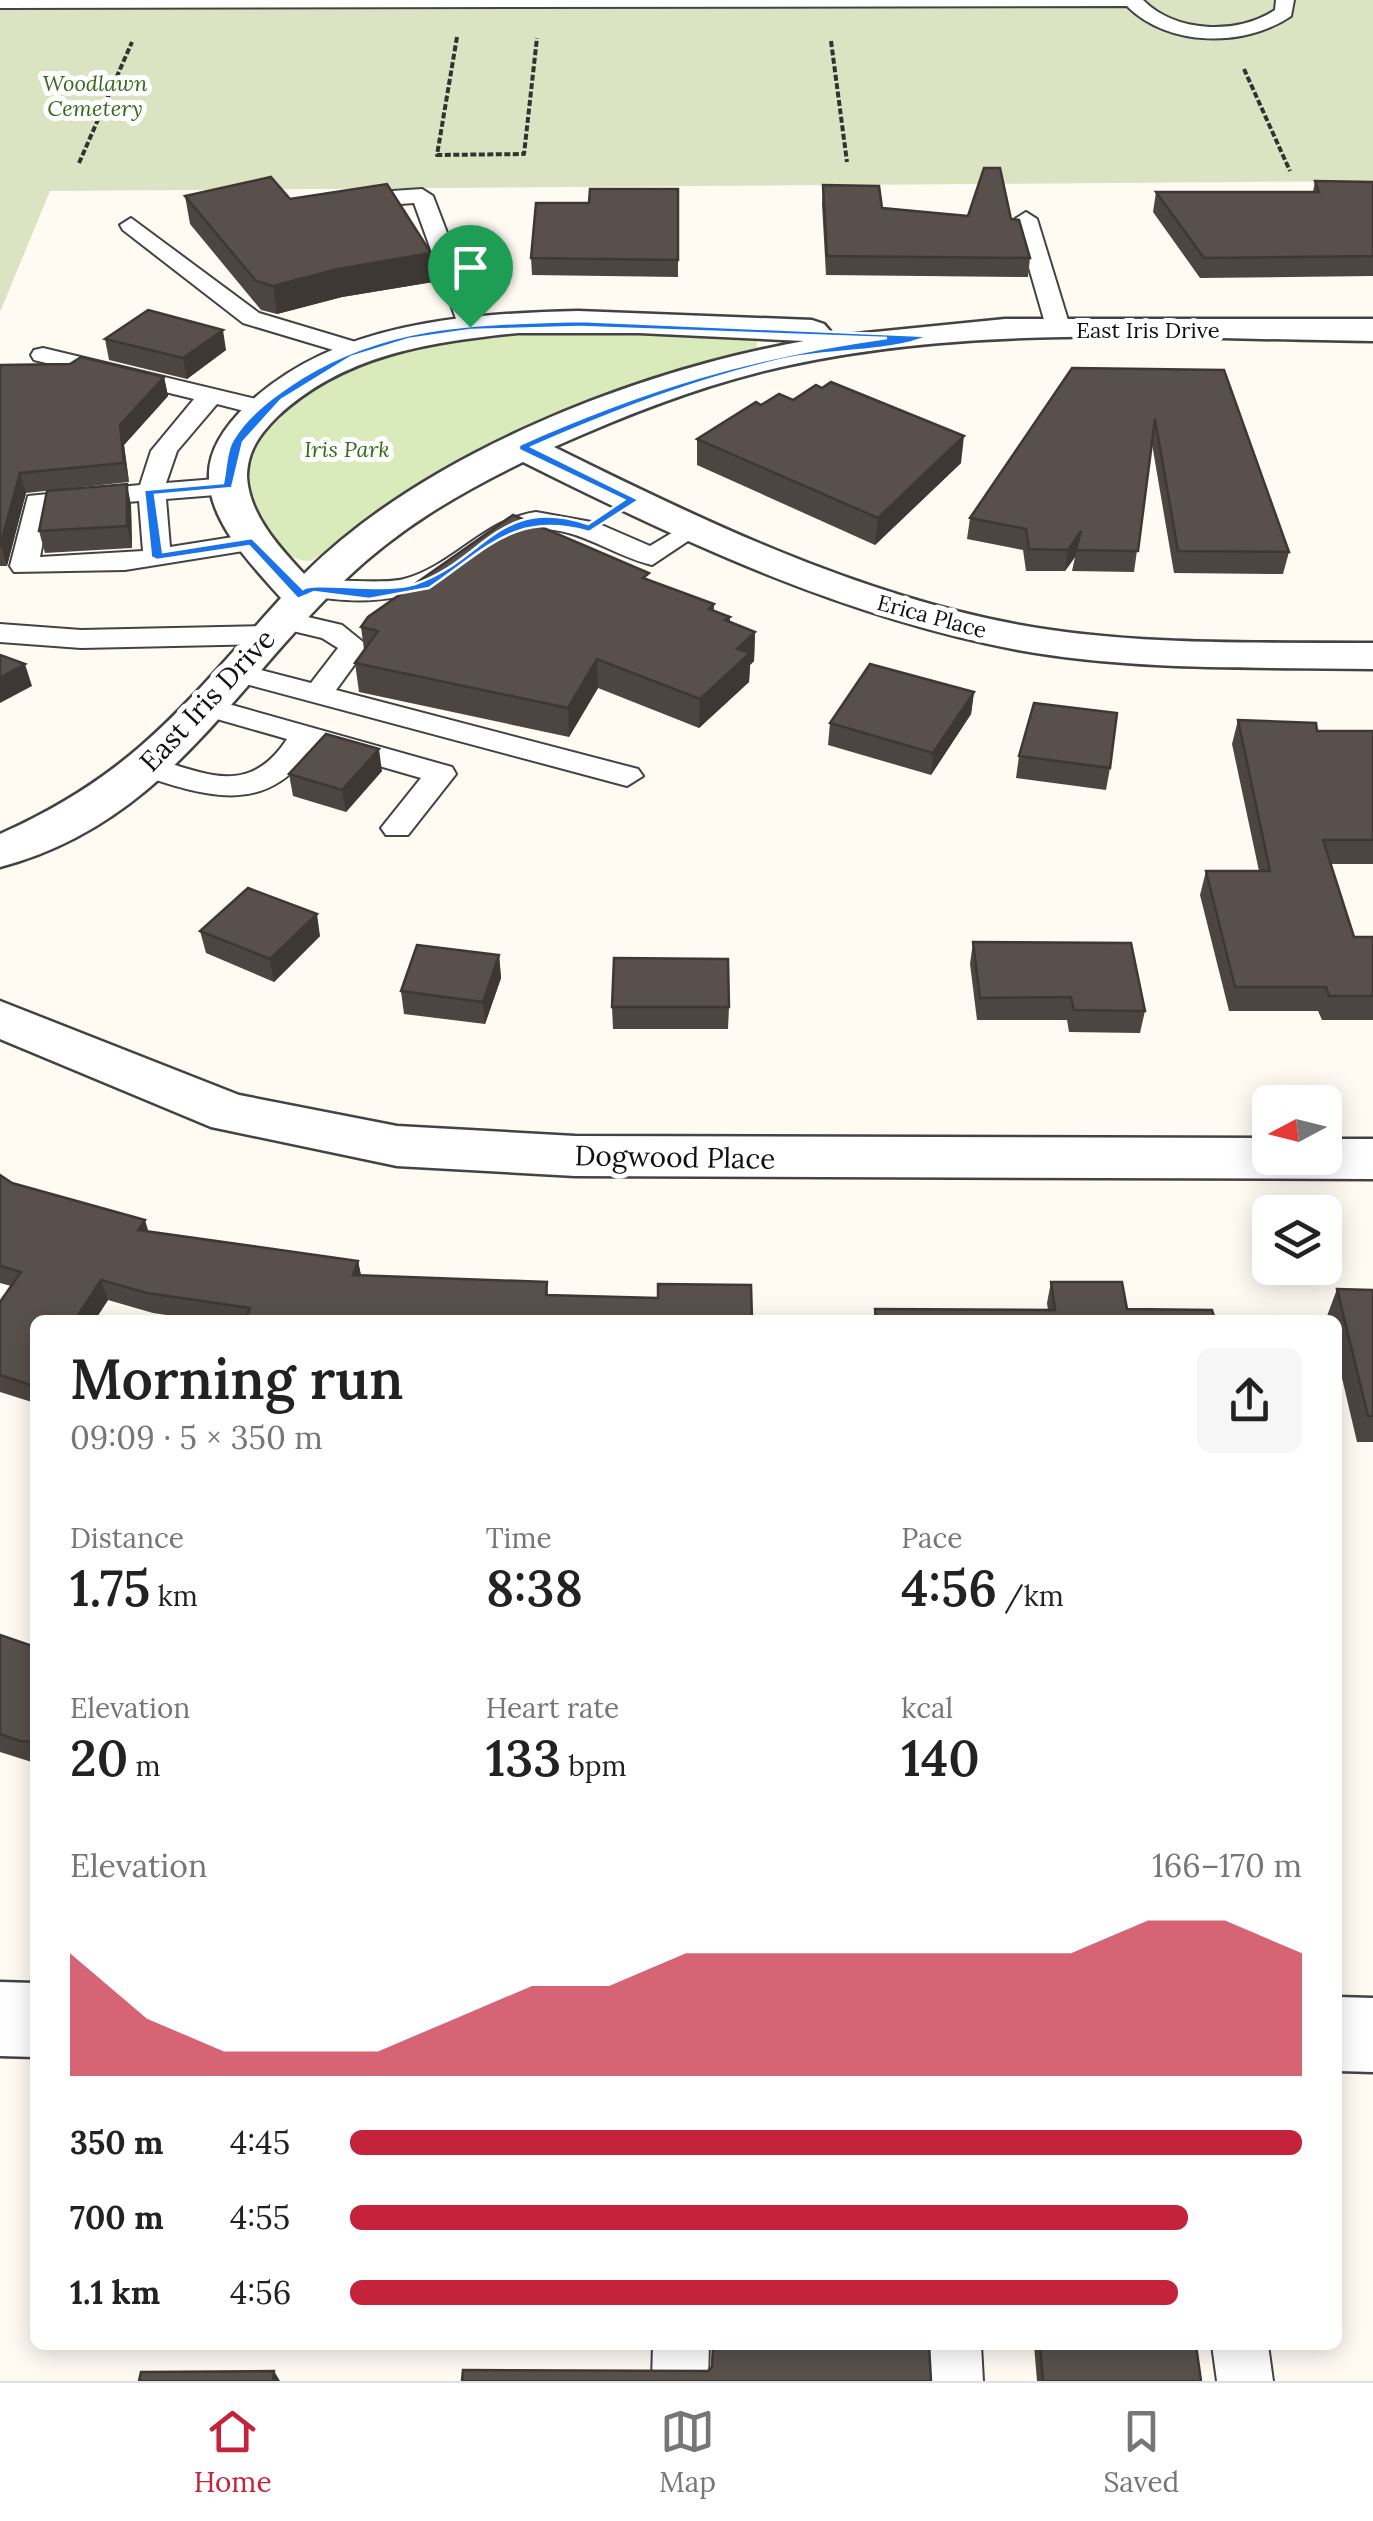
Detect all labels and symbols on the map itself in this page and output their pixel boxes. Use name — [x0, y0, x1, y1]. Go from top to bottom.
park label: Woodlawn Cemetery — [42, 69, 148, 122]
pin — [428, 225, 513, 328]
street label: East Iris Drive — [1076, 316, 1220, 344]
park label: Iris Park — [304, 435, 390, 463]
street label: Erica Place — [874, 588, 990, 644]
street label: East Iris Drive — [132, 621, 282, 779]
north arrow — [1252, 1085, 1342, 1175]
street label: Dogwood Place — [574, 1137, 776, 1177]

